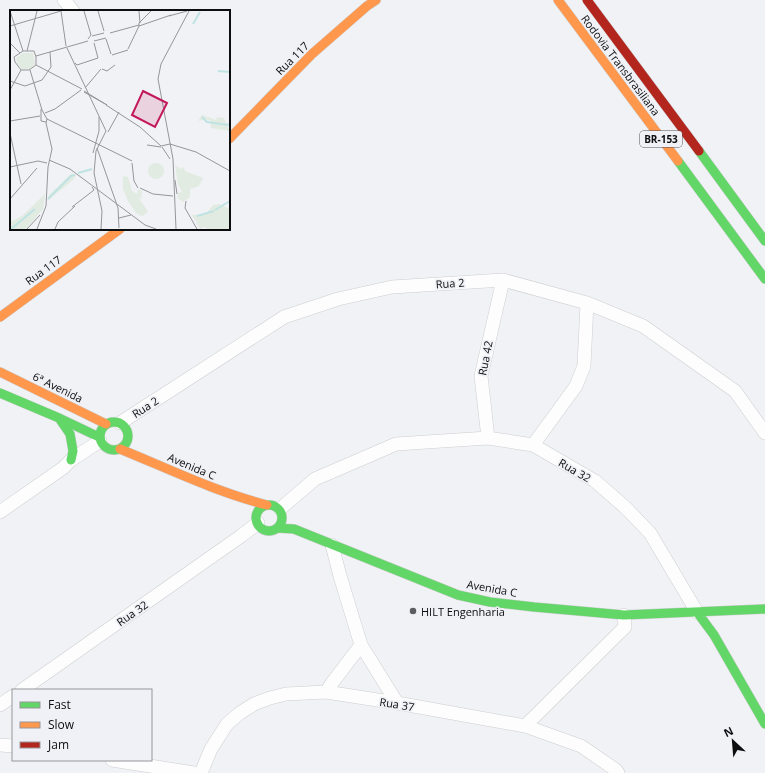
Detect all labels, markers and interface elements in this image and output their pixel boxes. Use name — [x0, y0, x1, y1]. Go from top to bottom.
inset map — [10, 10, 230, 230]
street label: Rodovia Transbrasiliana — [578, 12, 664, 118]
street label: Rua 117 — [272, 38, 312, 78]
road number: BR-153 — [640, 131, 682, 147]
street label: Rua 117 — [22, 252, 64, 288]
street label: Rua 2 — [435, 275, 465, 291]
street label: Rua 42 — [474, 339, 496, 377]
street label: 6ª Avenida — [30, 368, 86, 406]
street label: Rua 2 — [129, 393, 161, 421]
street label: Avenida C — [166, 449, 218, 483]
street label: Rua 32 — [556, 455, 594, 485]
street label: Avenida C — [466, 576, 518, 600]
street label: Rua 32 — [113, 597, 151, 629]
place label: HILT Engenharia — [421, 604, 505, 619]
marker: HILT Engenharia — [408, 606, 418, 616]
legend — [12, 689, 152, 761]
street label: Rua 37 — [378, 694, 416, 714]
text: Fast — [48, 696, 71, 713]
text: Slow — [48, 716, 75, 733]
north arrow — [713, 721, 753, 761]
text: N — [721, 723, 736, 740]
text: Jam — [47, 736, 69, 753]

